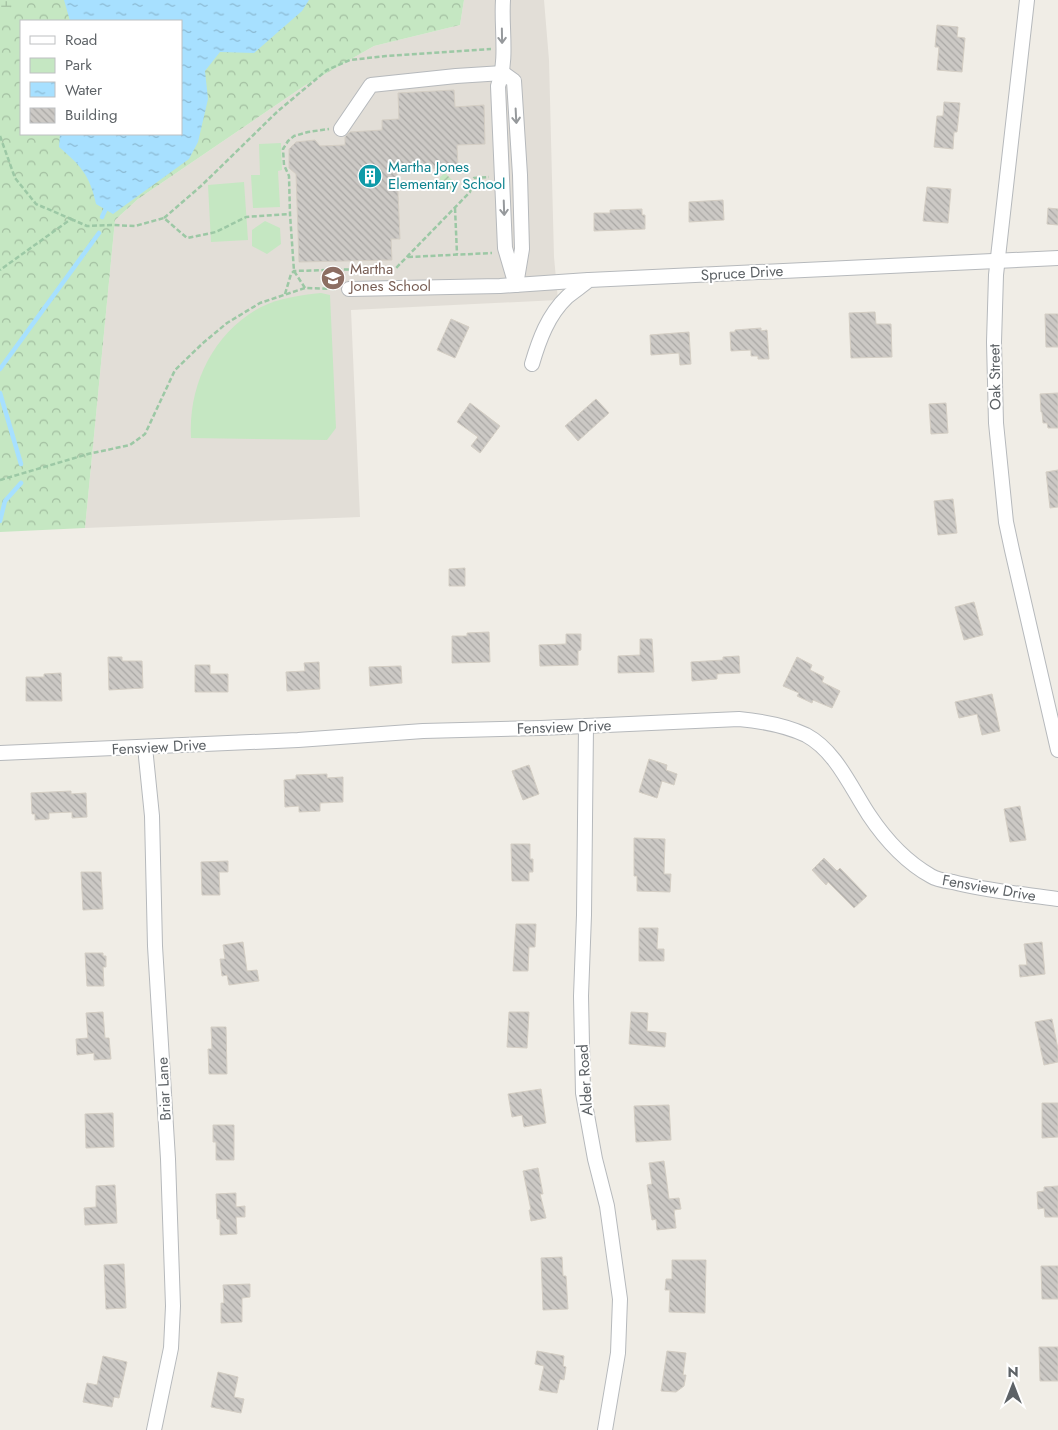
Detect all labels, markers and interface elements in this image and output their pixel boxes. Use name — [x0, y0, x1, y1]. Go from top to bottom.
legend — [20, 20, 182, 135]
one-way arrow — [497, 28, 507, 44]
text: Road — [65, 29, 97, 51]
text: Park — [65, 54, 92, 76]
text: Water — [65, 79, 103, 101]
text: Building — [65, 104, 117, 126]
one-way arrow — [512, 108, 521, 124]
place label: Martha Jones Elementary School — [388, 156, 505, 195]
building icon: Martha Jones Elementary School — [357, 163, 383, 189]
one-way arrow — [499, 200, 508, 216]
place label: Martha Jones School — [348, 258, 431, 297]
street label: Spruce Drive — [700, 260, 784, 286]
school or university icon: Martha Jones School — [320, 265, 346, 291]
street label: Oak Street — [983, 343, 1007, 410]
street label: Fensview Drive — [516, 714, 612, 740]
street label: Fensview Drive — [111, 734, 207, 760]
street label: Fensview Drive — [940, 869, 1038, 907]
street label: Alder Road — [572, 1043, 598, 1117]
street label: Briar Lane — [151, 1056, 177, 1121]
north arrow — [988, 1360, 1038, 1410]
text: N — [1007, 1362, 1019, 1382]

